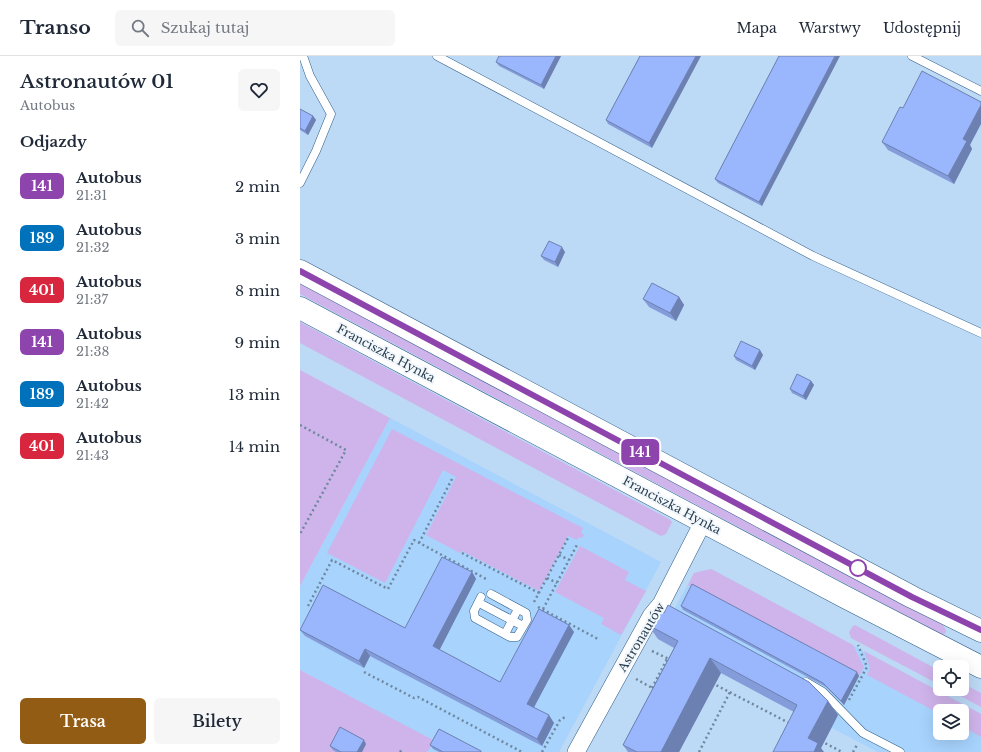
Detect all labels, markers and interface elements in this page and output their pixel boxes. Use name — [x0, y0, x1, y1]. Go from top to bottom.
search box — [115, 10, 395, 46]
text: Transo — [20, 16, 91, 39]
icon: search — [129, 17, 151, 39]
text: Szukaj tutaj — [161, 18, 249, 37]
text: Mapa — [737, 19, 777, 37]
text: Warstwy — [799, 19, 861, 37]
text: Udostępnij — [883, 19, 961, 37]
button: heart — [238, 69, 280, 111]
text: Astronautów 01 — [20, 70, 174, 93]
text: Autobus — [20, 97, 75, 114]
text: Odjazdy — [20, 132, 87, 151]
text: Autobus — [76, 168, 142, 187]
text: 141 — [31, 177, 53, 195]
text: 2 min — [235, 177, 280, 196]
text: 21:31 — [76, 187, 107, 204]
text: Autobus — [76, 220, 142, 239]
text: 189 — [30, 229, 54, 247]
text: 3 min — [235, 229, 280, 248]
text: 21:32 — [76, 239, 110, 256]
text: Autobus — [76, 272, 142, 291]
text: 401 — [29, 281, 55, 299]
text: 8 min — [235, 281, 280, 300]
text: 21:37 — [76, 291, 108, 308]
street label: Franciszka Hynka — [334, 321, 438, 385]
text: Autobus — [76, 324, 142, 343]
text: 141 — [31, 333, 53, 351]
text: 9 min — [235, 333, 280, 352]
text: 21:38 — [76, 343, 109, 360]
text: Autobus — [76, 376, 142, 395]
text: 189 — [30, 385, 54, 403]
text: 13 min — [228, 385, 280, 404]
text: 21:42 — [76, 395, 109, 412]
text: Autobus — [76, 428, 142, 447]
text: 401 — [29, 437, 55, 455]
text: 14 min — [229, 437, 280, 456]
line badge: 141 — [617, 439, 663, 465]
text: 141 — [629, 443, 651, 461]
text: 21:43 — [76, 447, 109, 464]
street label: Franciszka Hynka — [620, 473, 724, 537]
unlabelled marker — [849, 559, 867, 577]
street label: Astronautów — [614, 599, 668, 675]
map controls — [933, 660, 969, 740]
button: locate — [933, 660, 969, 696]
button: Trasa — [20, 698, 146, 744]
button: Bilety — [154, 698, 280, 744]
button: layers — [933, 704, 969, 740]

